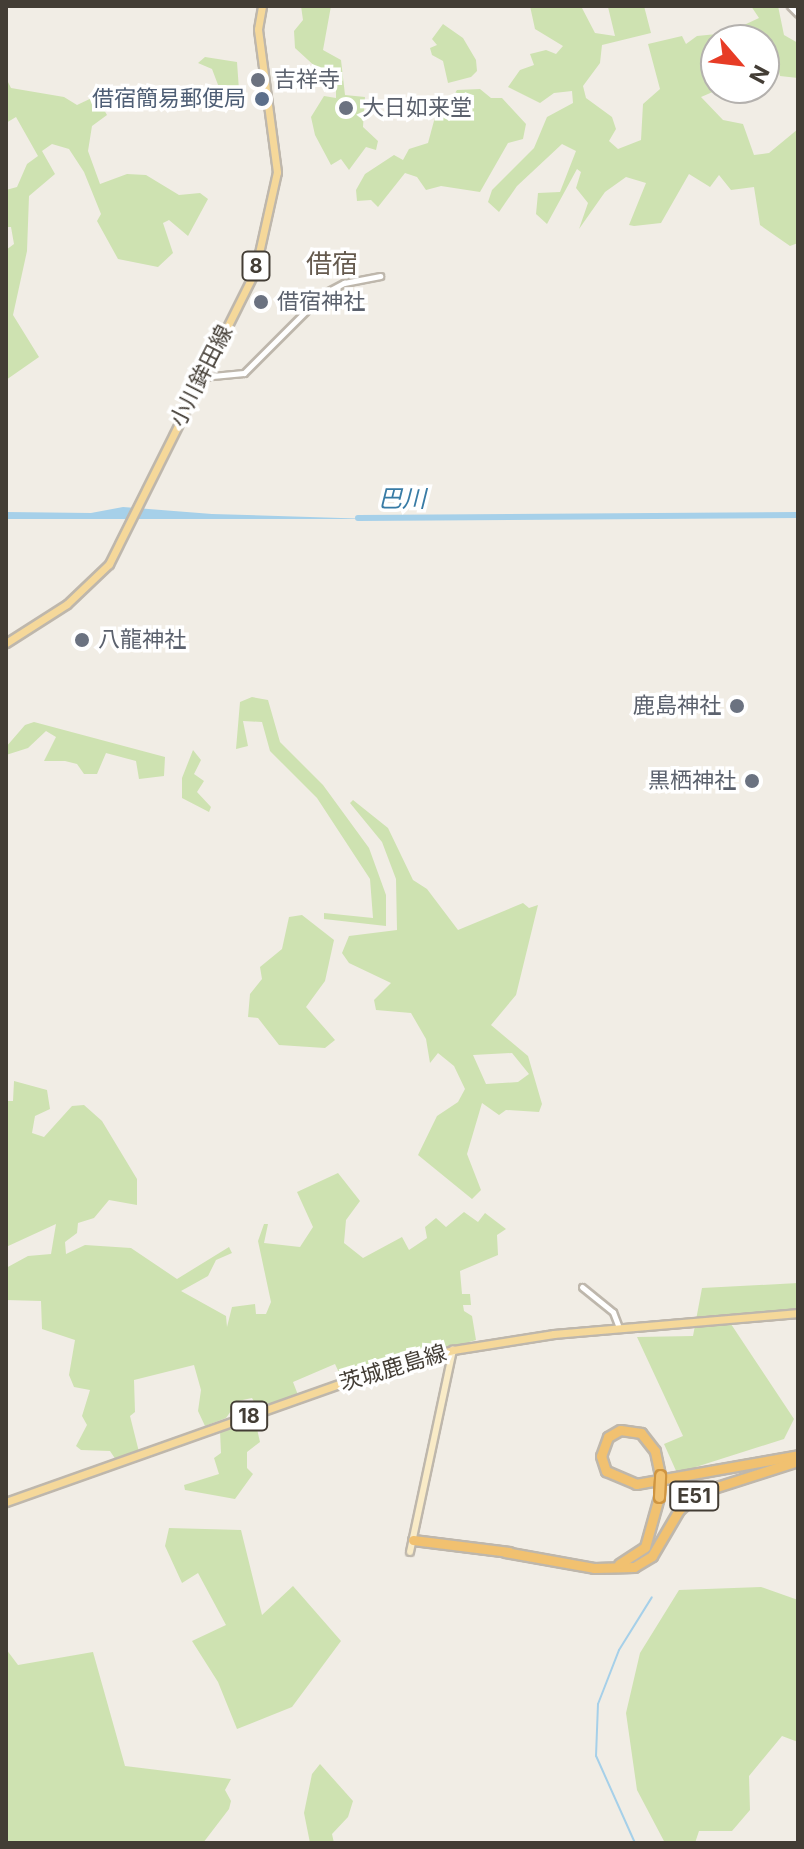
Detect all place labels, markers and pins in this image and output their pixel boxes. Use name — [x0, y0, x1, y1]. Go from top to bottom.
place label: 吉祥寺 — [274, 67, 340, 93]
marker: 吉祥寺 — [249, 71, 267, 89]
place label: 借宿簡易郵便局 — [92, 86, 246, 112]
marker: 借宿簡易郵便局 — [253, 90, 271, 108]
place label: 大日如来堂 — [362, 95, 472, 121]
marker: 大日如来堂 — [337, 99, 355, 117]
place label: 借宿神社 — [277, 289, 365, 315]
marker: 借宿神社 — [252, 293, 270, 311]
place label: 八龍神社 — [98, 627, 186, 653]
marker: 八龍神社 — [73, 631, 91, 649]
place label: 鹿島神社 — [633, 693, 721, 719]
marker: 鹿島神社 — [728, 697, 746, 715]
place label: 黒栖神社 — [648, 768, 736, 794]
marker: 黒栖神社 — [743, 772, 761, 790]

